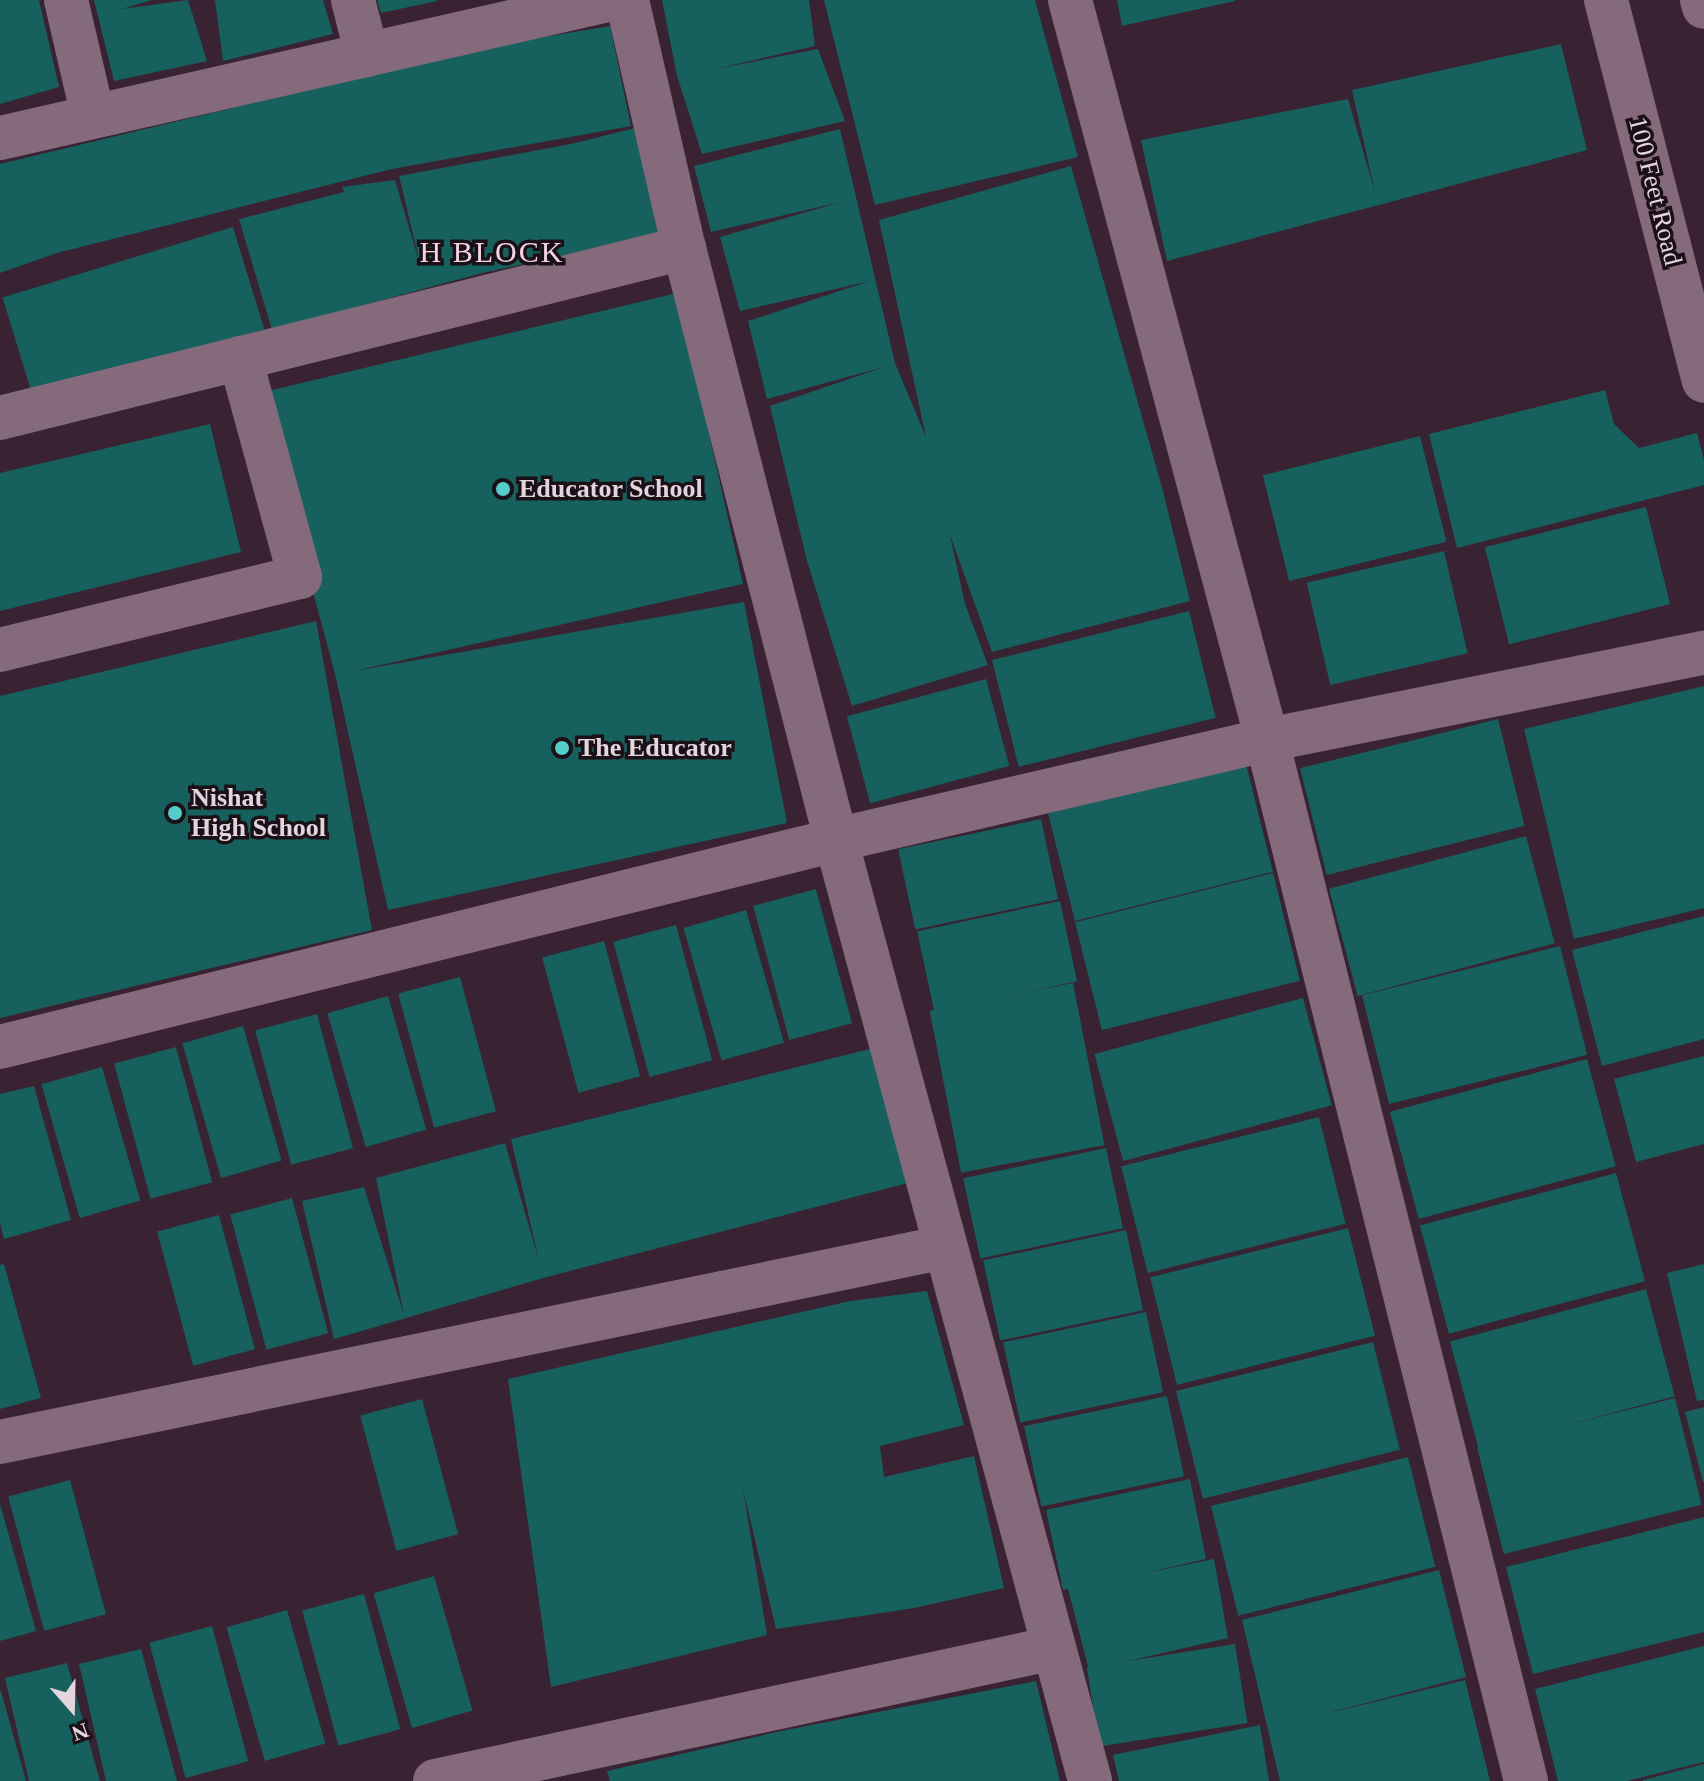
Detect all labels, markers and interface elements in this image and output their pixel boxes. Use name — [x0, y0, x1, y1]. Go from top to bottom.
street label: 100 Feet Road — [1622, 114, 1688, 268]
district label: H BLOCK — [420, 234, 564, 270]
place label: Educator School — [519, 473, 703, 505]
marker: Educator School — [494, 480, 512, 498]
place label: The Educator — [578, 732, 732, 764]
marker: The Educator — [553, 739, 571, 757]
place label: Nishat High School — [191, 782, 326, 844]
marker: Nishat High School — [166, 804, 184, 822]
north arrow — [32, 1669, 112, 1749]
text: N — [69, 1718, 92, 1746]

